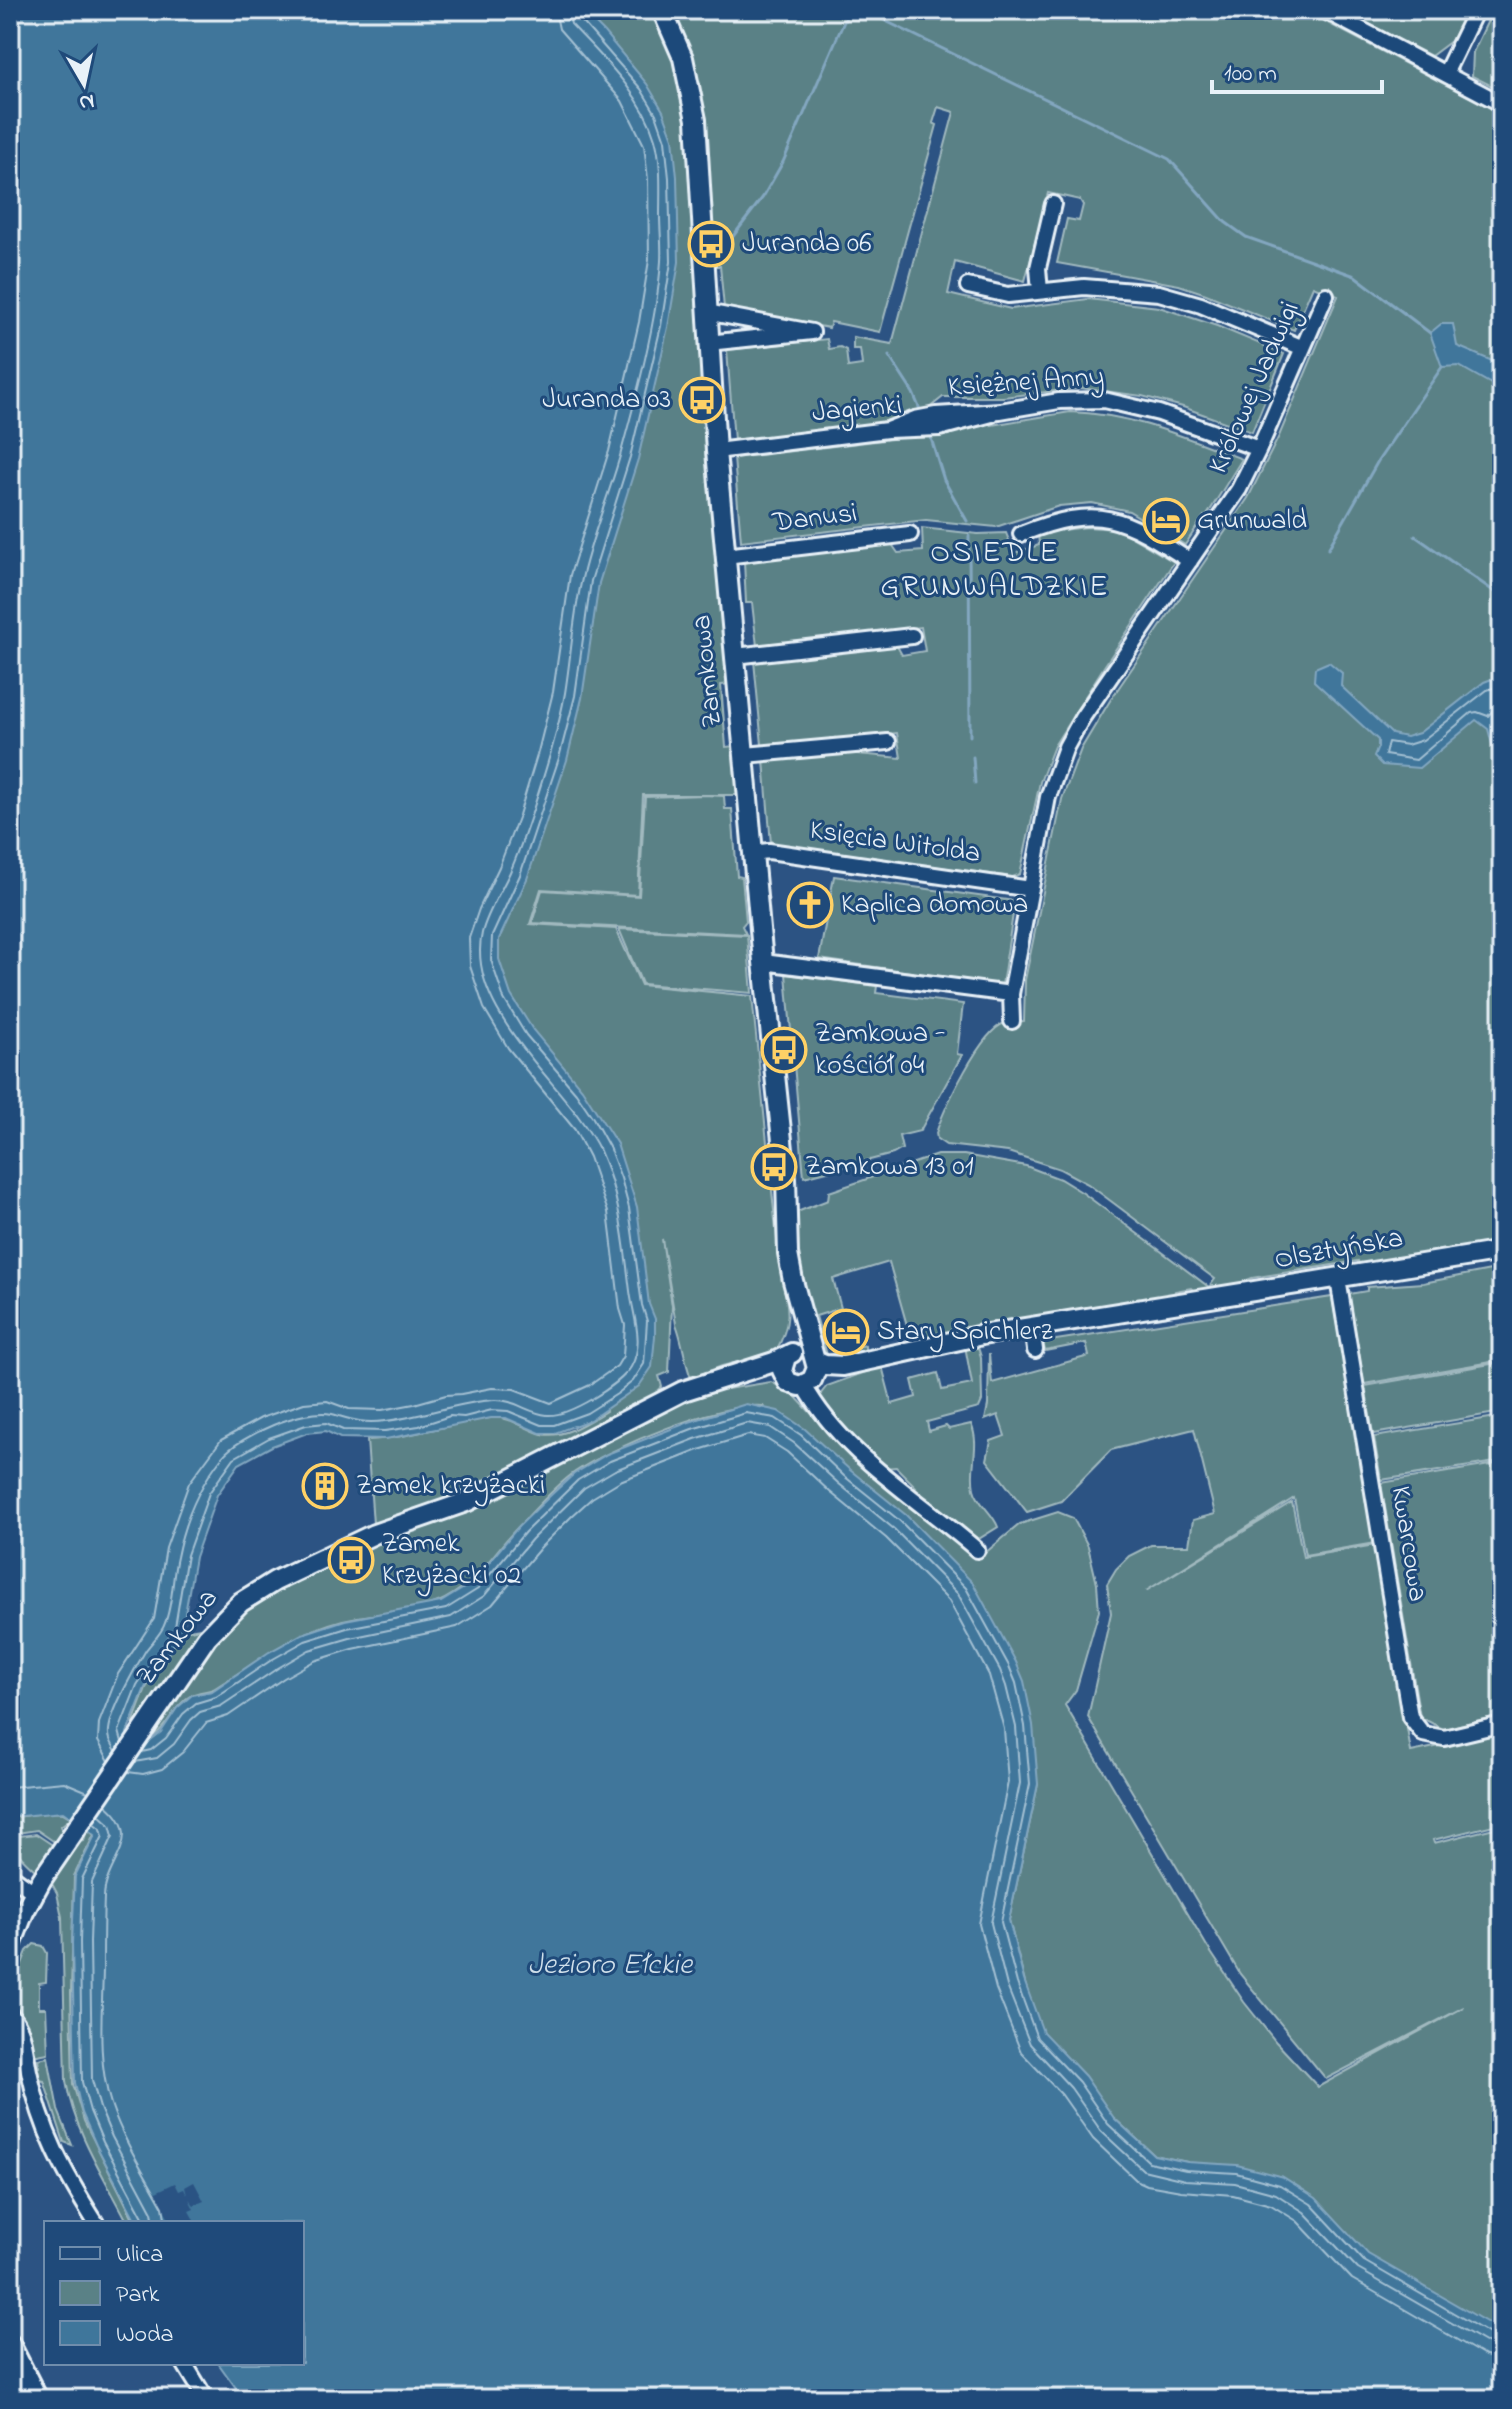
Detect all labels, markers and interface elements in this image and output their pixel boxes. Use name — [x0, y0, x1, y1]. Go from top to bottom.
north arrow — [44, 44, 124, 124]
scale bar — [1212, 44, 1382, 94]
text: 100 m — [1224, 57, 1277, 92]
text: N — [77, 84, 97, 118]
bus stop icon: Juranda 06 — [687, 220, 735, 268]
place label: Juranda 06 — [742, 224, 871, 265]
street label: Królowej Jadwigi — [1199, 295, 1311, 481]
street label: Księżnej Anny — [946, 357, 1106, 409]
bus stop icon: Juranda 03 — [678, 376, 726, 424]
place label: Juranda 03 — [542, 380, 671, 421]
street label: Jagienki — [810, 386, 904, 434]
street label: Danusi — [769, 493, 860, 545]
hotel icon: Grunwald — [1142, 497, 1190, 545]
place label: Grunwald — [1197, 501, 1307, 542]
district label: OSIEDLE GRUNWALDZKIE — [881, 532, 1109, 610]
street label: Zamkowa — [682, 613, 734, 729]
street label: Księcia Witolda — [807, 811, 983, 875]
church icon: Kaplica domowa — [786, 881, 834, 929]
place label: Kaplica domowa — [841, 885, 1028, 926]
place label: Zamkowa - kościół 04 — [815, 1014, 946, 1087]
bus stop icon: Zamkowa - kościół 04 — [760, 1026, 808, 1074]
bus stop icon: Zamkowa 13 01 — [750, 1143, 798, 1191]
place label: Zamkowa 13 01 — [805, 1147, 974, 1188]
street label: Olsztyńska — [1272, 1219, 1406, 1281]
hotel icon: Stary Spichlerz — [822, 1308, 870, 1356]
place label: Stary Spichlerz — [877, 1312, 1053, 1353]
building icon: Zamek krzyżacki — [301, 1462, 349, 1510]
place label: Zamek krzyżacki — [356, 1466, 545, 1507]
street label: Kwarcowa — [1379, 1483, 1437, 1605]
place label: Zamek Krzyżacki 02 — [382, 1524, 521, 1597]
bus stop icon: Zamek Krzyżacki 02 — [327, 1536, 375, 1584]
street label: Zamkowa — [127, 1581, 229, 1695]
water label: Jezioro Ełckie — [528, 1944, 694, 1988]
legend — [44, 2221, 304, 2365]
text: Ulica — [116, 2238, 163, 2273]
text: Park — [116, 2278, 160, 2313]
text: Woda — [116, 2318, 174, 2353]

